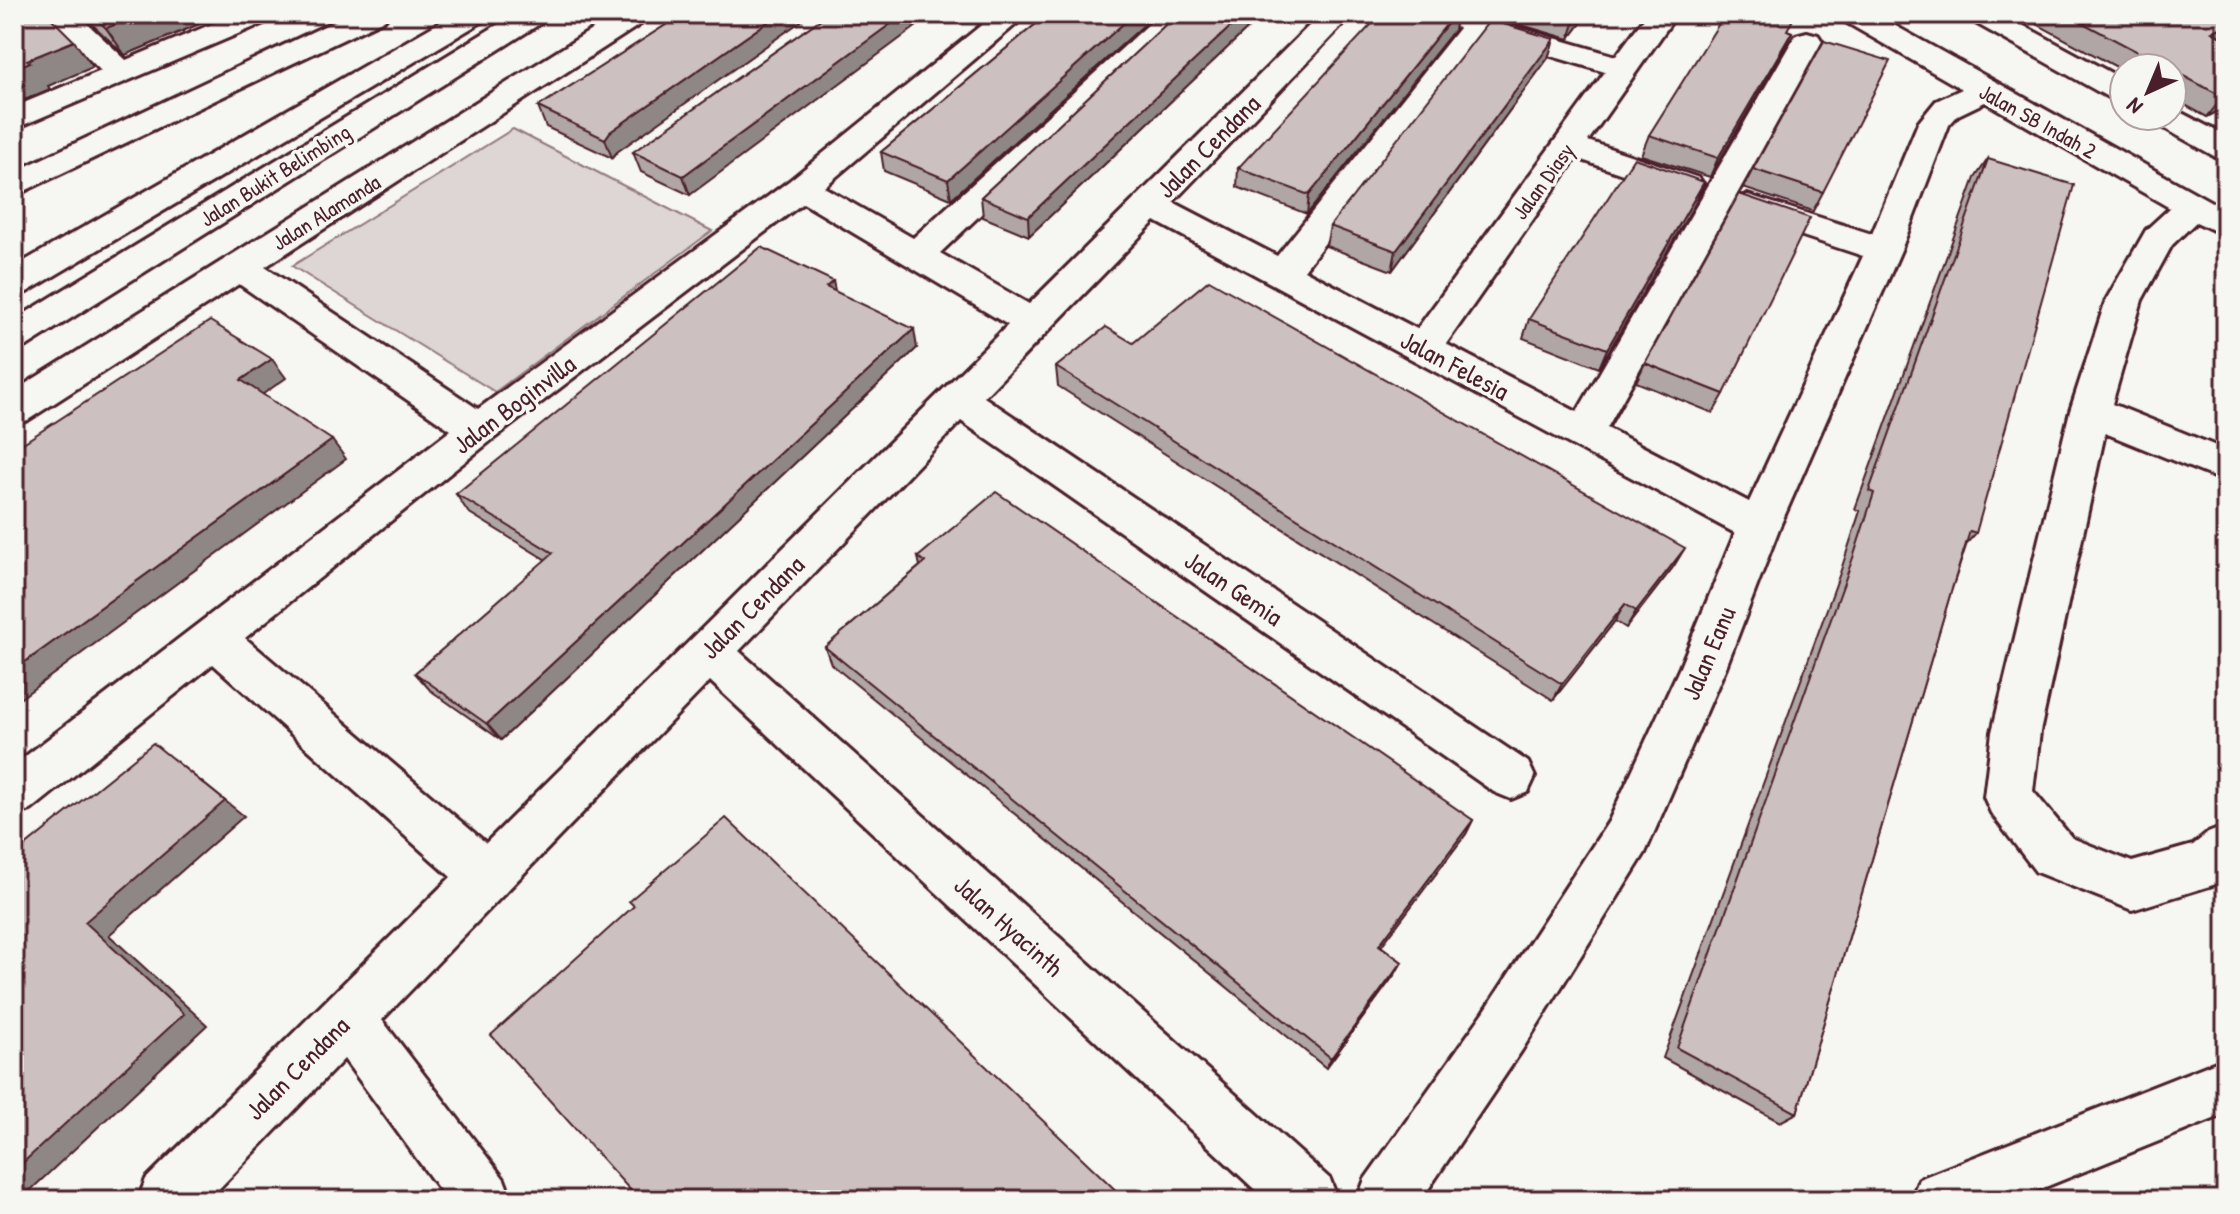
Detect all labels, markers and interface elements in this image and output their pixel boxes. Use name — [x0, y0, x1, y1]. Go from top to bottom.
north arrow — [2108, 52, 2188, 132]
street label: Jalan SB Indah 2 — [1974, 76, 2103, 166]
street label: Jalan Cendana — [1149, 87, 1267, 205]
text: N — [2119, 91, 2149, 121]
street label: Jalan Bukit Belimbing — [194, 117, 356, 233]
street label: Jalan Diasy — [1505, 137, 1581, 225]
street label: Jalan Alamanda — [266, 167, 386, 257]
street label: Jalan Felesia — [1395, 322, 1515, 408]
street label: Jalan Boginvilla — [446, 346, 582, 462]
street label: Jalan Gemia — [1178, 542, 1290, 634]
street label: Jalan Cendana — [693, 548, 811, 666]
street label: Jalan Eanu — [1673, 601, 1743, 705]
street label: Jalan Hyacinth — [947, 868, 1071, 984]
street label: Jalan Cendana — [238, 1009, 356, 1127]

